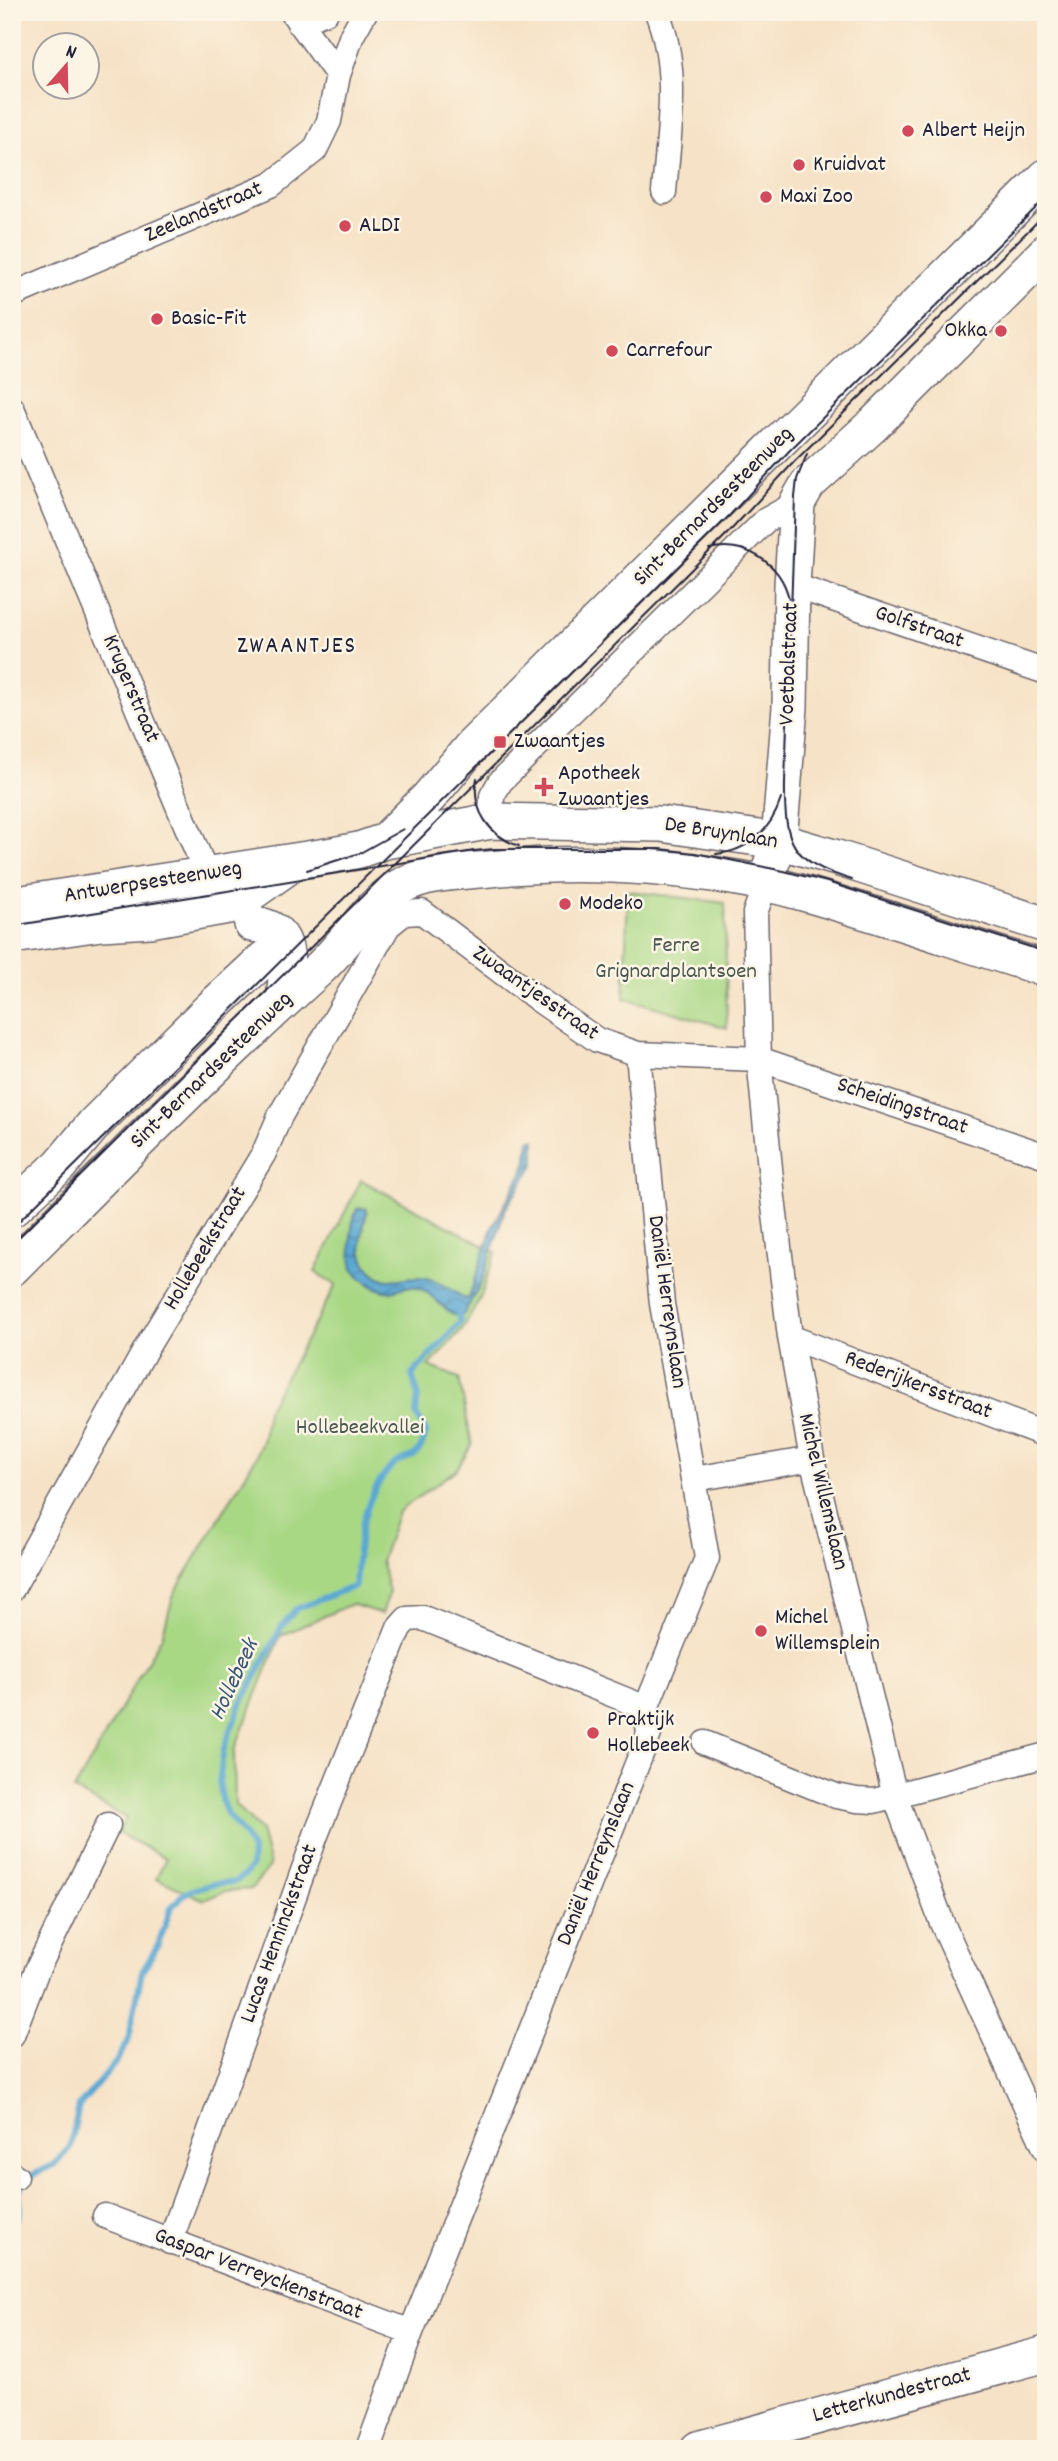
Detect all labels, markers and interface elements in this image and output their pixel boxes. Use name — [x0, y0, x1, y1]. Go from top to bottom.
north arrow — [32, 32, 102, 102]
text: N — [62, 39, 80, 68]
place label: Albert Heijn — [922, 115, 1025, 148]
marker: Albert Heijn — [900, 123, 916, 139]
place label: Kruidvat — [813, 149, 886, 182]
marker: Kruidvat — [791, 157, 807, 173]
street label: Zeelandstraat — [140, 173, 268, 253]
place label: Maxi Zoo — [780, 181, 853, 214]
marker: Maxi Zoo — [758, 189, 774, 205]
place label: ALDI — [359, 210, 400, 243]
marker: ALDI — [337, 218, 353, 234]
place label: Basic-Fit — [171, 303, 247, 336]
marker: Basic-Fit — [149, 311, 165, 327]
place label: Okka — [944, 315, 988, 348]
marker: Okka — [993, 323, 1009, 339]
place label: Carrefour — [626, 335, 713, 368]
marker: Carrefour — [604, 343, 620, 359]
street label: Sint-Bernardsesteenweg — [626, 419, 802, 595]
street label: Golfstraat — [870, 597, 968, 659]
street label: Voetbalstraat — [771, 602, 809, 726]
street label: Krugerstraat — [92, 630, 168, 748]
district label: ZWAANTJES — [237, 630, 357, 664]
place label: Zwaantjes — [514, 726, 605, 759]
marker: Zwaantjes — [492, 734, 508, 750]
place label: Apotheek Zwaantjes — [558, 758, 649, 817]
marker: Apotheek Zwaantjes — [536, 779, 552, 795]
street label: De Bruynlaan — [662, 809, 780, 859]
street label: Antwerpsesteenweg — [62, 853, 244, 913]
place label: Modeko — [579, 888, 643, 921]
marker: Modeko — [557, 896, 573, 912]
park label: Ferre Grignardplantsoen — [595, 930, 757, 989]
street label: Zwaantjesstraat — [465, 938, 605, 1050]
street label: Sint-Bernardsesteenweg — [123, 984, 301, 1158]
street label: Scheidingstraat — [832, 1069, 972, 1145]
street label: Hollebeekstraat — [156, 1181, 256, 1317]
street label: Daniël Herreynslaan — [638, 1213, 694, 1391]
street label: Rederijkersstraat — [839, 1343, 997, 1429]
street label: Michel Willemslaan — [788, 1410, 856, 1574]
park label: Hollebeekvallei — [296, 1412, 424, 1445]
place label: Michel Willemsplein — [775, 1602, 880, 1661]
marker: Michel Willemsplein — [753, 1623, 769, 1639]
water label: Hollebeek — [201, 1632, 270, 1726]
place label: Praktijk Hollebeek — [607, 1704, 690, 1763]
marker: Praktijk Hollebeek — [585, 1725, 601, 1741]
street label: Daniël Herreynslaan — [549, 1777, 645, 1951]
street label: Lucas Henninckstraat — [232, 1840, 328, 2028]
street label: Gaspar Verreyckenstraat — [149, 2220, 367, 2330]
street label: Letterkundestraat — [809, 2359, 975, 2433]

